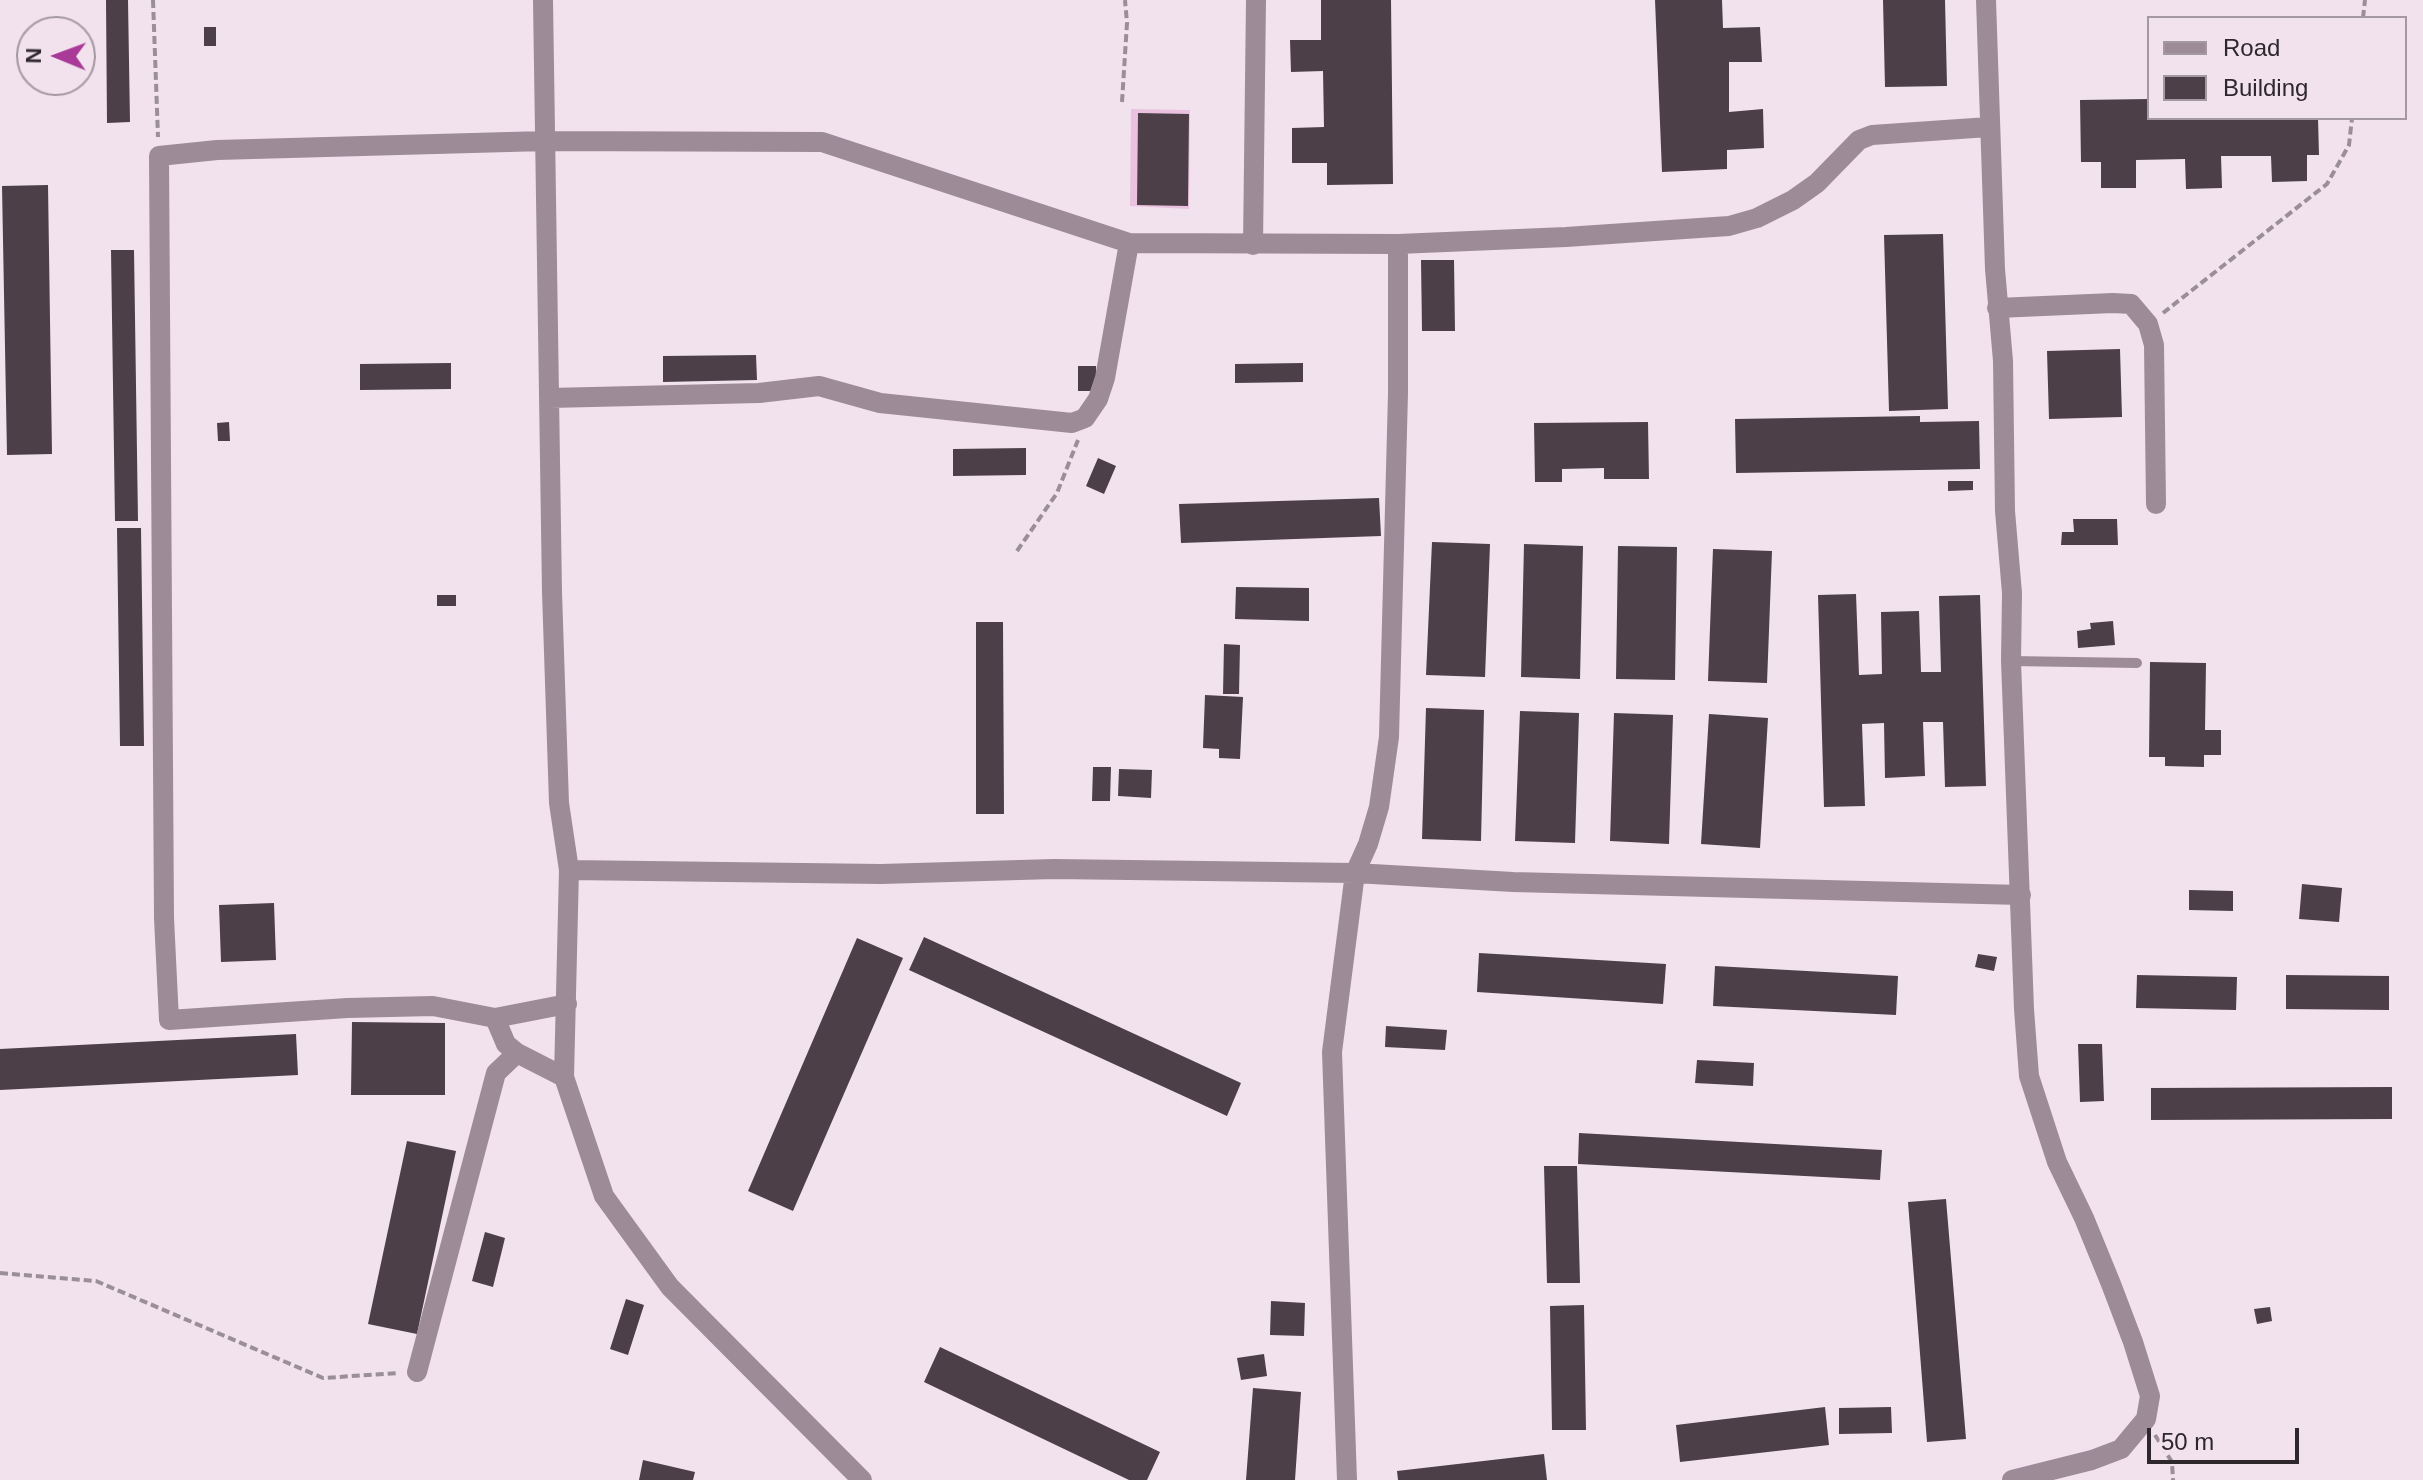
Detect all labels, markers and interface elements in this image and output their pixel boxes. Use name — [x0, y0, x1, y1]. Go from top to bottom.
north arrow — [16, 16, 96, 96]
legend — [2147, 16, 2407, 120]
text: Road — [2223, 34, 2280, 61]
text: N — [21, 47, 46, 64]
text: Building — [2223, 74, 2308, 101]
scale bar — [2151, 1412, 2303, 1462]
text: 50 m — [2161, 1428, 2214, 1455]

